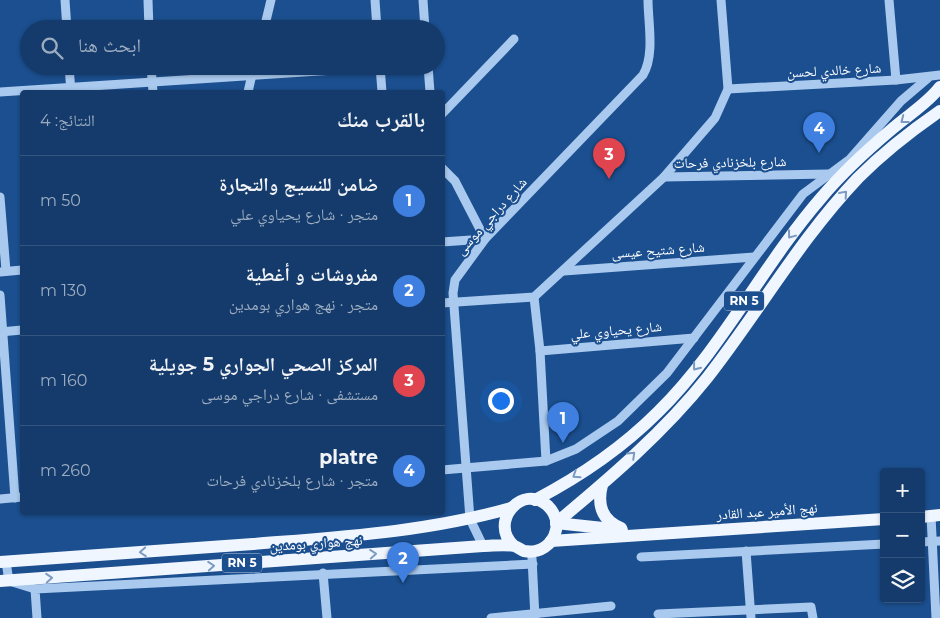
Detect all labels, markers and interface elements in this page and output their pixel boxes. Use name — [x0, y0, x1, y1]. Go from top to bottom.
search box — [20, 20, 445, 75]
icon: search — [38, 34, 66, 62]
text: ابحث هنا — [78, 34, 141, 57]
street label: شارع خالدي لحسن — [786, 59, 882, 84]
text: بالقرب منك — [337, 107, 425, 132]
text: النتائج: 4 — [40, 111, 95, 130]
pin: 4 — [803, 112, 835, 153]
one-way arrow — [901, 114, 910, 123]
pin: 3 — [593, 138, 625, 179]
street label: شارع بلخزنادي فرحات — [673, 152, 787, 175]
text: ضامن للنسيج والتجارة — [219, 173, 378, 196]
street label: شارع دراجي موسى — [451, 173, 533, 260]
text: 50 m — [40, 191, 81, 210]
text: 1 — [406, 191, 412, 210]
one-way arrow — [838, 191, 847, 200]
text: متجر · شارع يحياوي علي — [230, 205, 378, 224]
one-way arrow — [788, 229, 797, 239]
street label: شارع شتيح عيسى — [611, 238, 705, 263]
text: مفروشات و أغطية — [246, 263, 378, 286]
text: 130 m — [40, 281, 87, 300]
text: 2 — [404, 281, 414, 300]
road number: RN 5 — [724, 292, 764, 310]
text: متجر · نهج هواري بومدين — [229, 295, 378, 314]
street label: شارع يحياوي علي — [569, 317, 663, 346]
text: المركز الصحي الجواري 5 جويلية — [149, 353, 378, 376]
one-way arrow — [694, 361, 702, 370]
text: 160 m — [40, 371, 87, 390]
text: 3 — [404, 371, 414, 390]
text: مستشفى · شارع دراجي موسى — [201, 385, 378, 404]
your location — [488, 388, 514, 414]
pin: 1 — [547, 402, 579, 443]
text: platre — [319, 446, 378, 469]
one-way arrow — [626, 452, 635, 461]
text: 260 m — [40, 461, 91, 480]
text: 4 — [403, 461, 415, 480]
map controls — [880, 468, 925, 603]
button: + — [880, 468, 925, 513]
one-way arrow — [572, 469, 582, 478]
text: متجر · شارع بلخزنادي فرحات — [206, 471, 378, 490]
street label: نهج الأمير عبد القادر — [715, 498, 818, 525]
button: − — [880, 513, 925, 558]
street label: نهج هواري بومدين — [269, 531, 363, 558]
pin: 2 — [387, 542, 419, 583]
one-way arrow — [139, 546, 147, 557]
one-way arrow — [369, 548, 377, 559]
road number: RN 5 — [222, 554, 262, 572]
button: layers — [880, 558, 925, 603]
one-way arrow — [207, 560, 215, 571]
one-way arrow — [45, 572, 53, 583]

